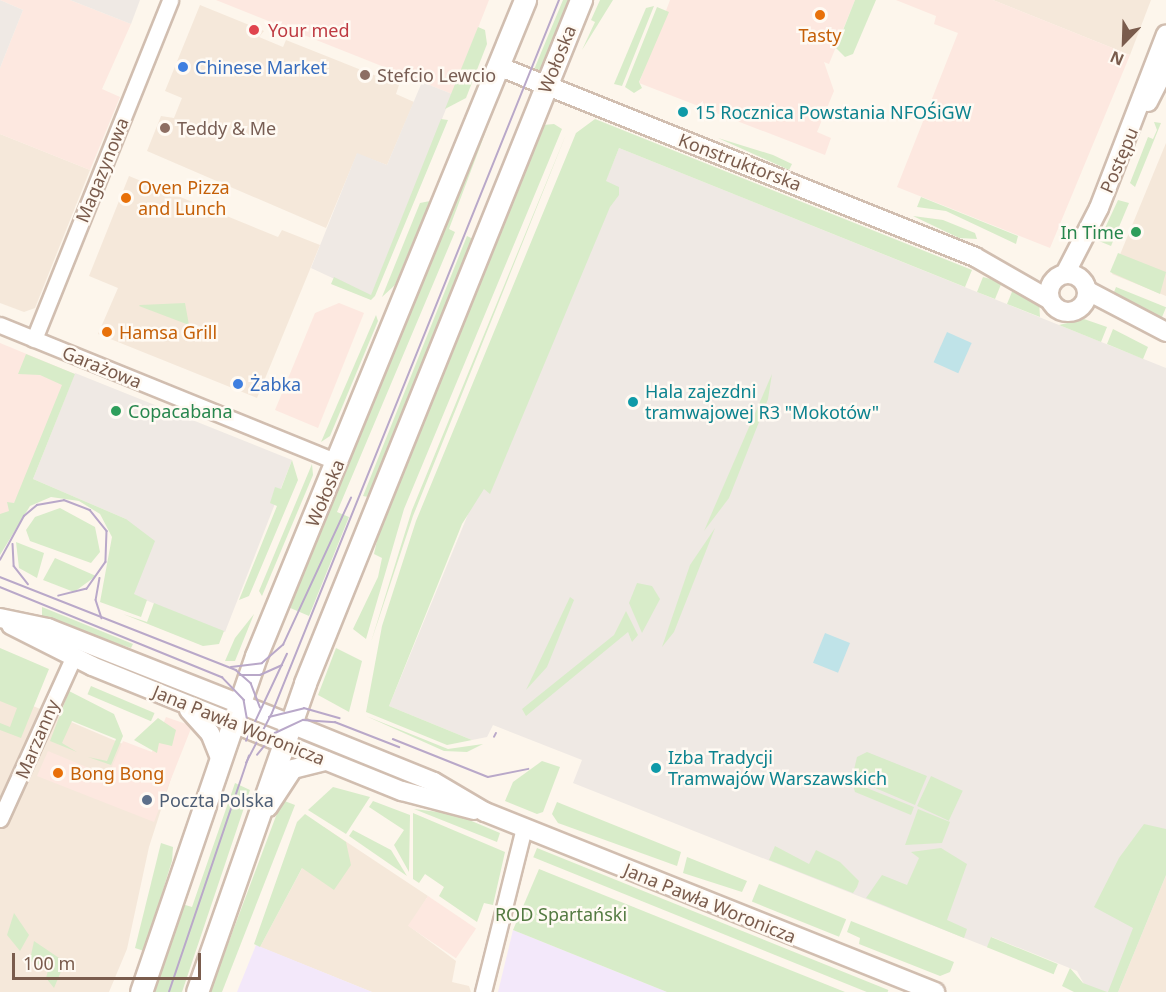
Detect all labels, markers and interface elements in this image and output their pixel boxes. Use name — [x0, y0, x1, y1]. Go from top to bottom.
marker: Tasty — [813, 8, 827, 22]
north arrow — [1094, 12, 1154, 72]
place label: Your med — [268, 19, 349, 41]
marker: Your med — [245, 21, 263, 39]
street label: Wołoska — [534, 22, 580, 96]
place label: Tasty — [799, 24, 841, 46]
text: N — [1107, 46, 1127, 71]
place label: Chinese Market — [195, 56, 327, 78]
marker: Chinese Market — [176, 60, 190, 74]
place label: Stefcio Lewcio — [377, 64, 496, 86]
marker: Stefcio Lewcio — [358, 68, 372, 82]
place label: 15 Rocznica Powstania NFOŚiGW — [695, 101, 971, 123]
marker: 15 Rocznica Powstania NFOŚiGW — [676, 105, 690, 119]
street label: Magazynowa — [71, 114, 133, 226]
place label: Teddy & Me — [177, 117, 276, 139]
marker: Teddy & Me — [158, 121, 172, 135]
street label: Postępu — [1096, 124, 1142, 196]
street label: Konstruktorska — [676, 129, 804, 195]
place label: Oven Pizza and Lunch — [138, 177, 230, 219]
marker: Oven Pizza and Lunch — [119, 191, 133, 205]
place label: In Time — [1060, 221, 1124, 243]
marker: In Time — [1129, 225, 1143, 239]
place label: Hamsa Grill — [119, 321, 217, 343]
marker: Hamsa Grill — [100, 325, 114, 339]
street label: Garażowa — [59, 341, 145, 393]
place label: Żabka — [250, 373, 301, 395]
marker: Żabka — [231, 377, 245, 391]
place label: Hala zajezdni tramwajowej R3 "Mokotów" — [645, 381, 879, 424]
marker: Hala zajezdni tramwajowej R3 "Mokotów" — [626, 395, 640, 409]
place label: Copacabana — [128, 400, 233, 422]
marker: Copacabana — [109, 404, 123, 418]
street label: Wołoska — [301, 456, 349, 530]
street label: Jana Pawła Woronicza — [150, 681, 328, 769]
street label: Marzanny — [11, 696, 63, 782]
place label: Izba Tradycji Tramwajów Warszawskich — [668, 747, 887, 789]
marker: Izba Tradycji Tramwajów Warszawskich — [649, 761, 663, 775]
place label: Bong Bong — [70, 762, 164, 784]
marker: Bong Bong — [51, 766, 65, 780]
place label: Poczta Polska — [159, 789, 274, 811]
marker: Poczta Polska — [140, 793, 154, 807]
street label: Jana Pawła Woronicza — [621, 859, 799, 947]
park label: ROD Spartański — [495, 903, 627, 925]
scale bar — [15, 941, 204, 979]
text: 100 m — [23, 951, 75, 975]

